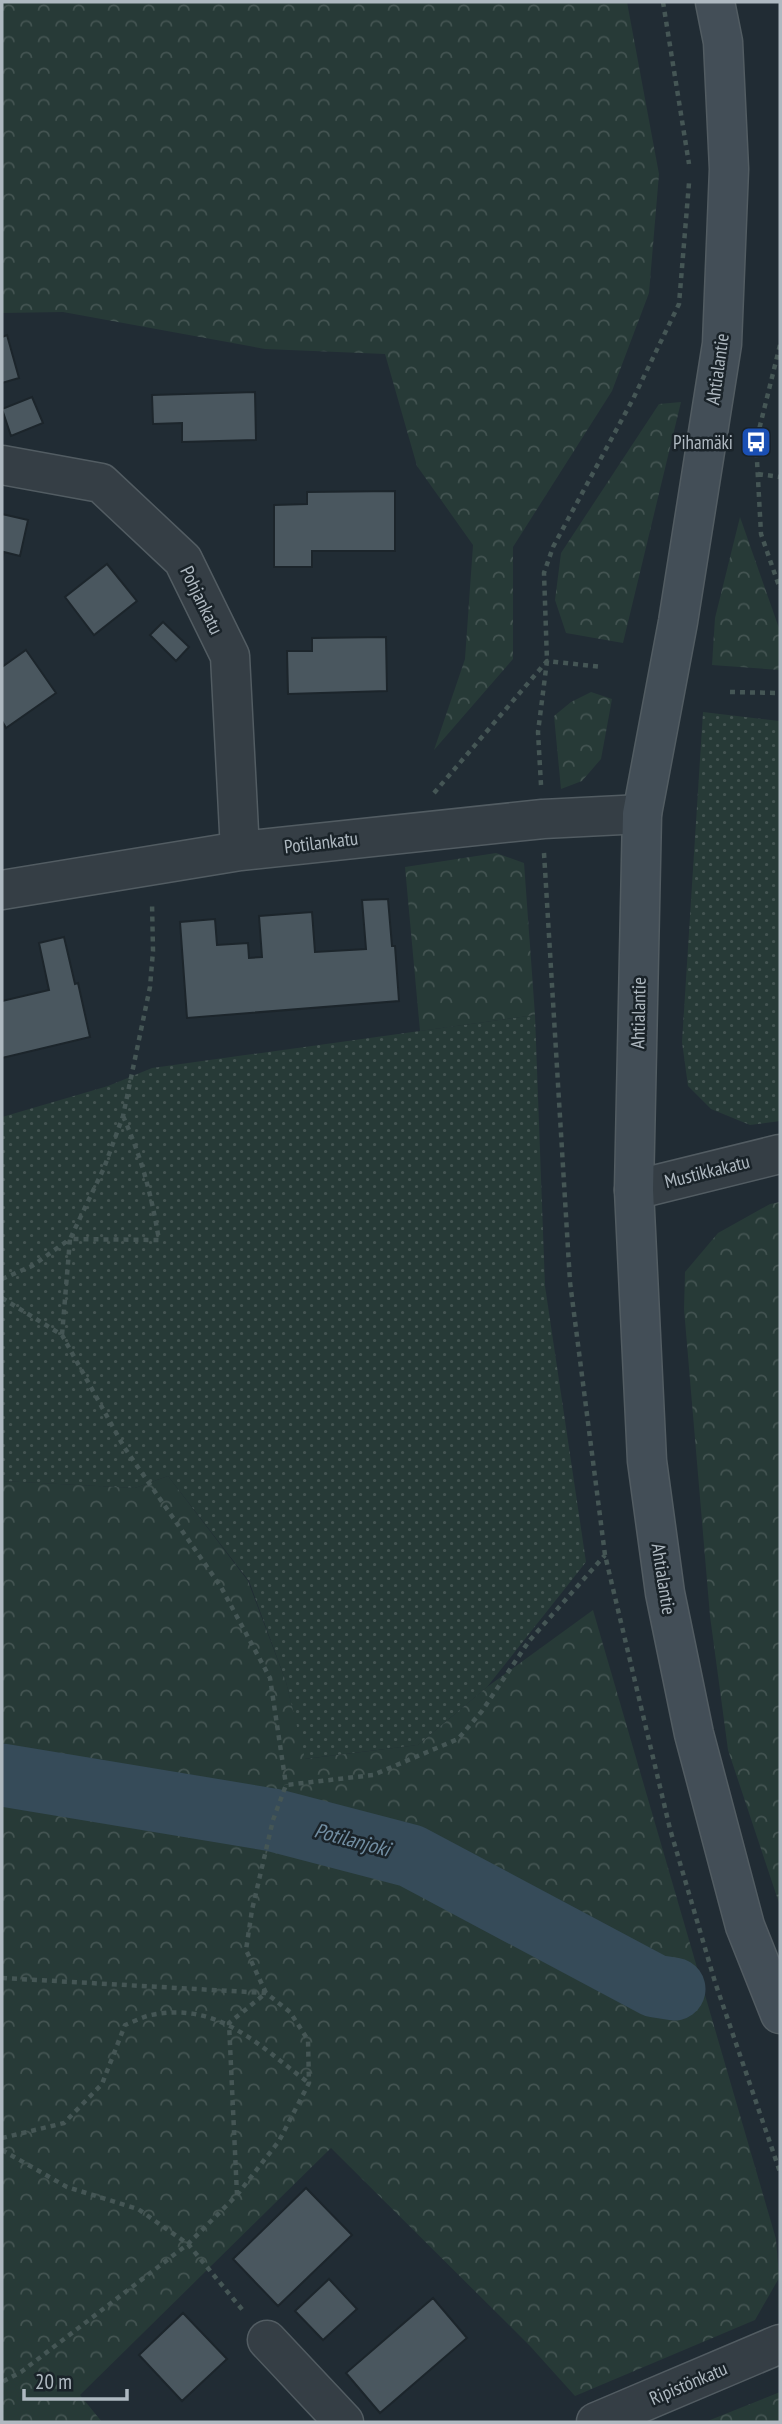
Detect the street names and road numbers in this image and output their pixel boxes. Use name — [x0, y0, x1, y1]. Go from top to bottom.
street label: Ahtialantie — [700, 332, 734, 406]
street label: Pohjankatu — [175, 562, 229, 638]
street label: Potilankatu — [283, 826, 359, 858]
street label: Ahtialantie — [625, 977, 651, 1049]
street label: Mustikkakatu — [662, 1149, 752, 1193]
street label: Ahtialantie — [647, 1542, 681, 1617]
street label: Ripistönkatu — [646, 2356, 730, 2410]

